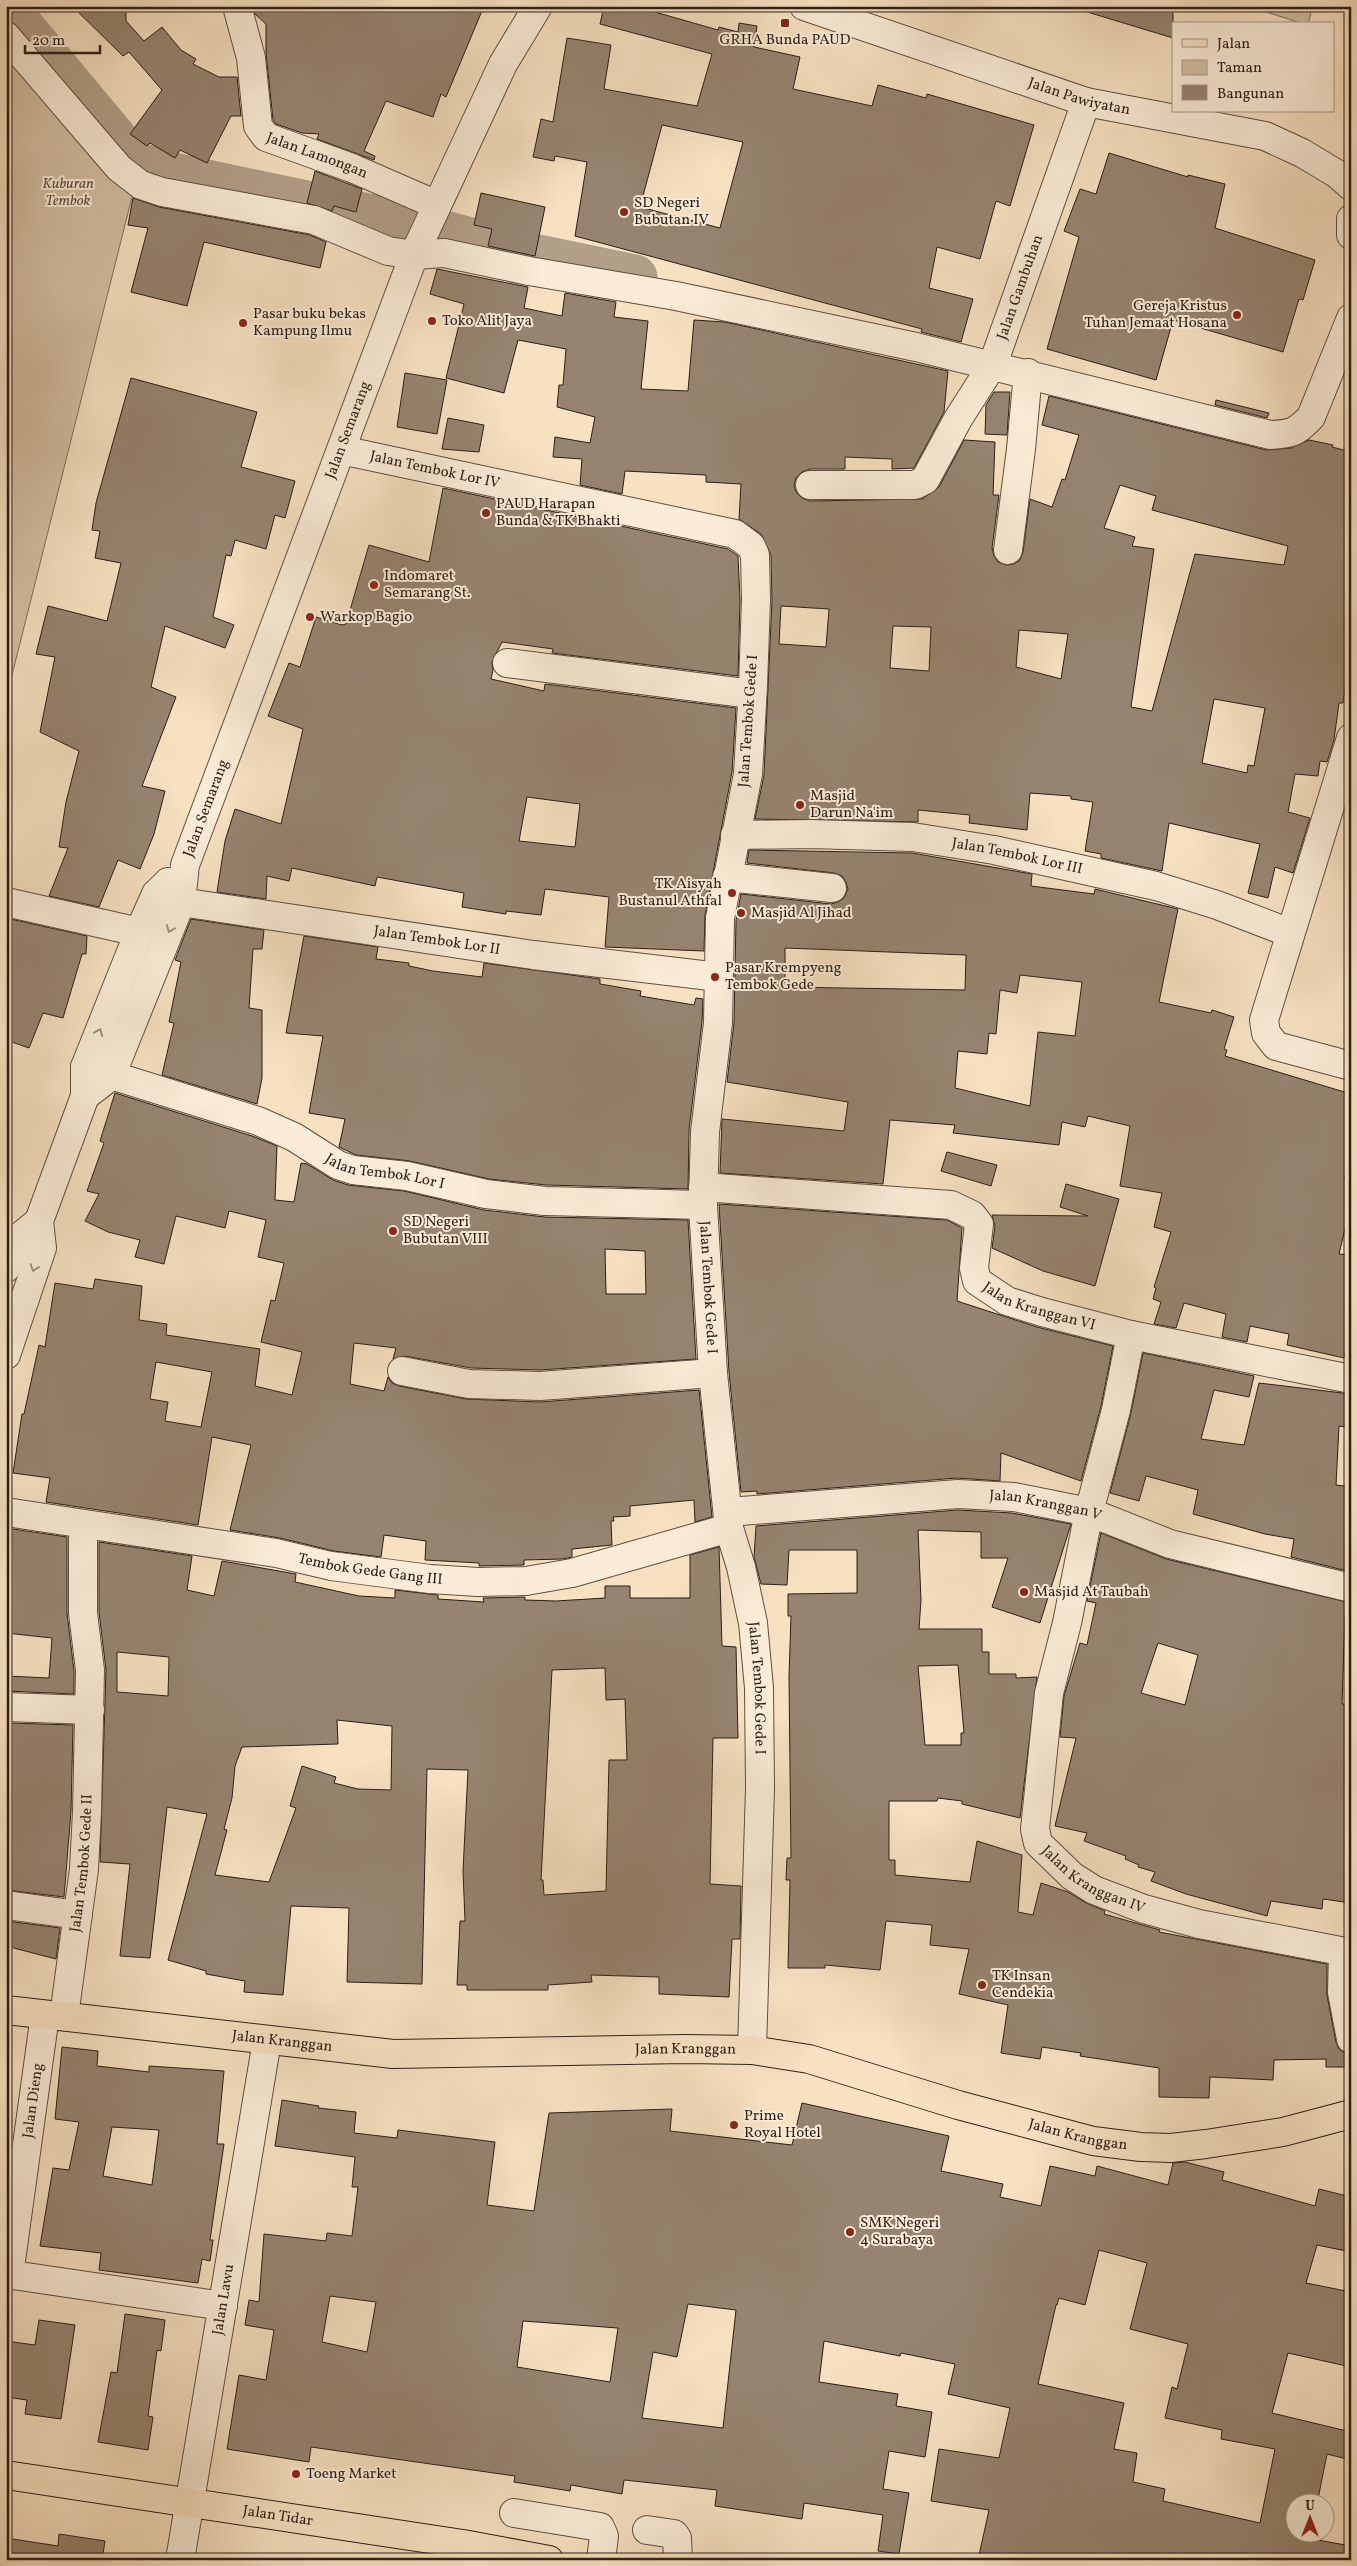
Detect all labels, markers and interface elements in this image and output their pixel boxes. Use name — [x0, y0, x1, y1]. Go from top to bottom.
marker: GRHA Bunda PAUD — [779, 17, 791, 29]
scale bar — [25, 22, 100, 54]
legend — [1172, 22, 1334, 112]
place label: GRHA Bunda PAUD — [720, 30, 850, 51]
text: 20 m — [32, 31, 65, 52]
text: Jalan — [1217, 34, 1250, 55]
text: Taman — [1217, 58, 1262, 79]
street label: Jalan Pawiyatan — [1025, 73, 1132, 121]
text: Bangunan — [1217, 84, 1284, 105]
street label: Jalan Lamongan — [263, 127, 371, 184]
park label: Kuburan Tembok — [42, 174, 94, 212]
place label: SD Negeri Bubutan IV — [634, 193, 709, 231]
marker: SD Negeri Bubutan IV — [618, 206, 630, 218]
street label: Jalan Gambuhan — [992, 232, 1049, 343]
place label: Gereja Kristus Tuhan Jemaat Hosana — [1084, 296, 1227, 334]
place label: Pasar buku bekas Kampung Ilmu — [253, 304, 366, 342]
marker: Gereja Kristus Tuhan Jemaat Hosana — [1231, 309, 1243, 321]
place label: Toko Alit Jaya — [442, 311, 532, 332]
marker: Toko Alit Jaya — [426, 315, 438, 327]
marker: Pasar buku bekas Kampung Ilmu — [237, 317, 249, 329]
street label: Jalan Semarang — [320, 378, 376, 482]
street label: Jalan Tembok Lor IV — [368, 446, 502, 494]
place label: PAUD Harapan Bunda & TK Bhakti — [496, 494, 621, 532]
marker: PAUD Harapan Bunda & TK Bhakti — [480, 507, 492, 519]
place label: Indomaret Semarang St. — [384, 566, 471, 604]
marker: Indomaret Semarang St. — [368, 579, 380, 591]
place label: Warkop Bagio — [320, 607, 412, 628]
marker: Warkop Bagio — [304, 611, 316, 623]
street label: Jalan Tembok Gede I — [734, 654, 764, 788]
street label: Jalan Semarang — [178, 756, 234, 860]
place label: Masjid Darun Na'im — [810, 786, 893, 824]
marker: Masjid Darun Na'im — [794, 799, 806, 811]
street label: Jalan Tembok Lor III — [950, 833, 1085, 880]
place label: TK Aisyah Bustanul Athfal — [619, 874, 722, 912]
marker: TK Aisyah Bustanul Athfal — [726, 887, 738, 899]
place label: Masjid Al Jihad — [751, 903, 851, 924]
marker: Masjid Al Jihad — [735, 907, 747, 919]
street label: Jalan Tembok Lor II — [372, 921, 502, 960]
one-way arrow — [166, 924, 177, 933]
place label: Pasar Krempyeng Tembok Gede — [725, 958, 842, 996]
marker: Pasar Krempyeng Tembok Gede — [709, 971, 721, 983]
one-way arrow — [93, 1028, 103, 1037]
street label: Jalan Tembok Lor I — [321, 1149, 447, 1195]
place label: SD Negeri Bubutan VIII — [403, 1212, 488, 1250]
street label: Jalan Tembok Gede I — [693, 1220, 722, 1355]
marker: SD Negeri Bubutan VIII — [387, 1225, 399, 1237]
one-way arrow — [30, 1264, 40, 1272]
street label: Jalan Kranggan VI — [978, 1277, 1098, 1336]
street label: Jalan Kranggan V — [989, 1485, 1105, 1526]
street label: Tembok Gede Gang III — [296, 1548, 443, 1590]
place label: Masjid At Taubah — [1034, 1582, 1149, 1603]
marker: Masjid At Taubah — [1018, 1586, 1030, 1598]
street label: Jalan Tembok Gede I — [742, 1621, 770, 1755]
street label: Jalan Tembok Gede II — [65, 1794, 98, 1934]
street label: Jalan Kranggan IV — [1036, 1841, 1148, 1919]
place label: TK Insan Cendekia — [992, 1966, 1054, 2004]
marker: TK Insan Cendekia — [976, 1979, 988, 1991]
street label: Jalan Kranggan — [231, 2025, 334, 2058]
street label: Jalan Kranggan — [635, 2038, 736, 2060]
street label: Jalan Dieng — [18, 2061, 49, 2140]
place label: Prime Royal Hotel — [744, 2106, 821, 2144]
street label: Jalan Kranggan — [1026, 2114, 1129, 2156]
marker: Prime Royal Hotel — [728, 2119, 740, 2131]
place label: SMK Negeri 4 Surabaya — [860, 2213, 939, 2251]
marker: SMK Negeri 4 Surabaya — [844, 2226, 856, 2238]
street label: Jalan Lawu — [207, 2262, 240, 2337]
place label: Toeng Market — [306, 2464, 396, 2485]
marker: Toeng Market — [290, 2468, 302, 2480]
north arrow — [1284, 2494, 1334, 2544]
text: U — [1305, 2497, 1315, 2516]
street label: Jalan Tidar — [241, 2500, 314, 2532]

